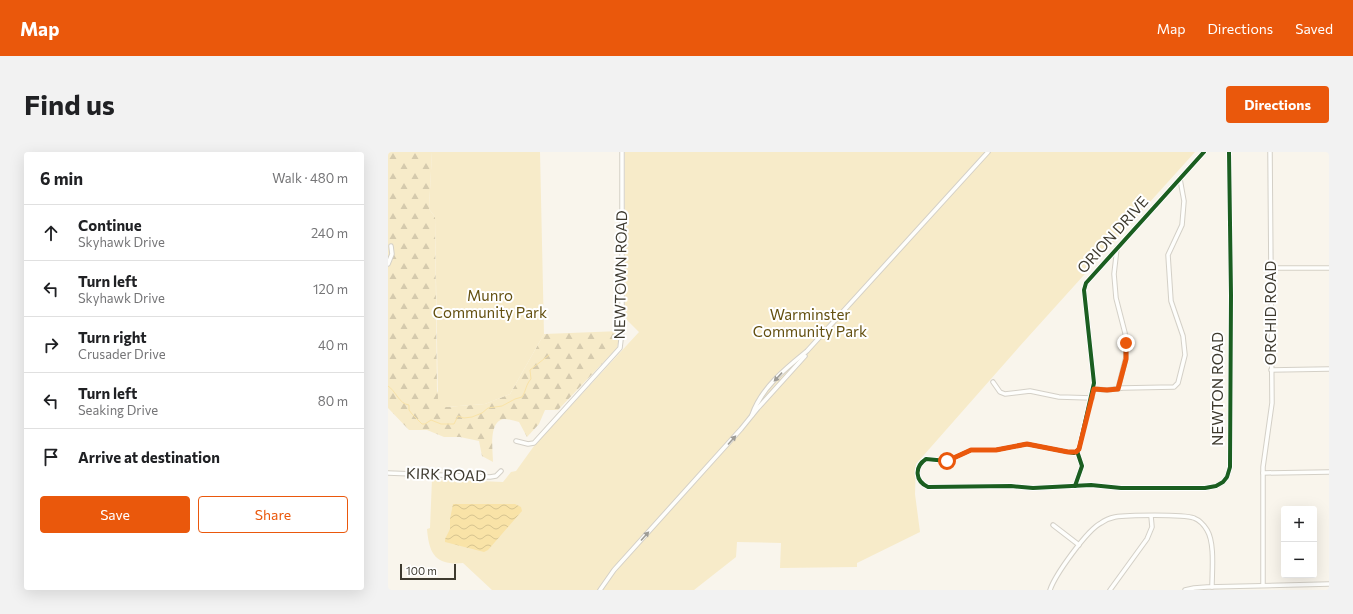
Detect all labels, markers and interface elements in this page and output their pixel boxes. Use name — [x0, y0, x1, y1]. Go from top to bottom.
text: Map — [20, 17, 59, 40]
text: Map — [1157, 20, 1186, 37]
text: Directions — [1208, 20, 1273, 37]
text: Saved — [1295, 20, 1333, 37]
button: Directions — [1226, 86, 1329, 123]
text: Find us — [24, 87, 115, 121]
text: 6 min — [40, 168, 83, 189]
text: Walk · 480 m — [272, 170, 348, 186]
street label: ORION DRIVE — [1073, 192, 1152, 277]
street label: NEWTOWN ROAD — [610, 210, 630, 340]
text: Continue — [78, 216, 142, 234]
icon: ahead — [40, 222, 62, 244]
text: 240 m — [311, 225, 348, 241]
text: Skyhawk Drive — [78, 234, 165, 250]
street label: ORCHID ROAD — [1261, 261, 1279, 365]
text: Turn left — [78, 272, 137, 290]
icon: left — [40, 278, 62, 300]
text: 120 m — [313, 281, 348, 297]
park label: Munro Community Park — [433, 286, 547, 321]
text: Skyhawk Drive — [78, 290, 165, 306]
park label: Warminster Community Park — [753, 305, 867, 340]
text: Turn right — [78, 328, 147, 346]
street label: NEWTON ROAD — [1208, 332, 1226, 446]
icon: right — [40, 334, 62, 356]
route end — [1117, 334, 1135, 352]
text: 40 m — [318, 337, 348, 353]
text: Crusader Drive — [78, 346, 166, 362]
one-way arrow — [774, 372, 783, 383]
text: Turn left — [78, 384, 137, 402]
icon: left — [40, 390, 62, 412]
text: 80 m — [318, 393, 348, 409]
text: Seaking Drive — [78, 402, 158, 418]
one-way arrow — [727, 435, 736, 445]
icon: arrive — [40, 446, 62, 468]
text: Arrive at destination — [78, 448, 220, 466]
route start — [938, 452, 956, 470]
street label: KIRK ROAD — [406, 464, 486, 484]
button: Save — [40, 496, 190, 533]
button: Share — [198, 496, 348, 533]
map controls — [1281, 506, 1317, 578]
button: + — [1281, 506, 1317, 542]
one-way arrow — [640, 531, 649, 542]
button: − — [1281, 542, 1317, 578]
scale bar — [400, 562, 456, 581]
text: 100 m — [406, 564, 437, 577]

